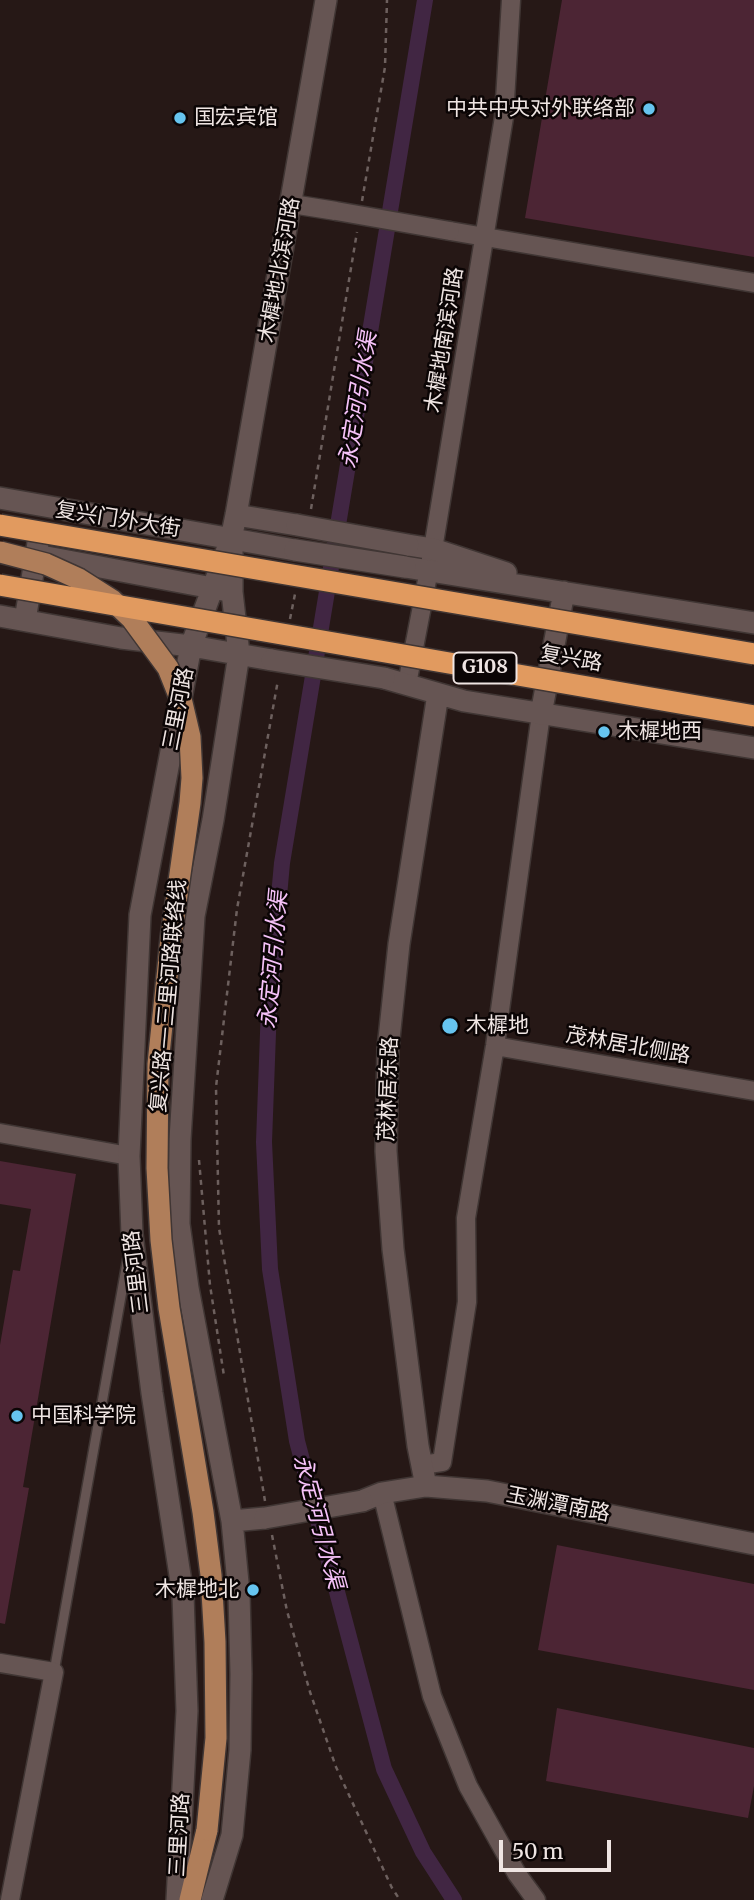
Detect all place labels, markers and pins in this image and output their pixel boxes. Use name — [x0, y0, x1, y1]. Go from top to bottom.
place label: 中共中央对外联络部 — [446, 96, 635, 122]
marker: 中共中央对外联络部 — [641, 101, 657, 117]
place label: 国宏宾馆 — [194, 105, 278, 131]
marker: 国宏宾馆 — [172, 110, 188, 126]
place label: 木樨地西 — [618, 719, 702, 745]
marker: 木樨地西 — [596, 724, 612, 740]
place label: 木樨地 — [466, 1013, 529, 1039]
marker: 木樨地 — [440, 1016, 460, 1036]
place label: 中国科学院 — [31, 1403, 136, 1429]
marker: 中国科学院 — [9, 1408, 25, 1424]
place label: 木樨地北 — [155, 1577, 239, 1603]
marker: 木樨地北 — [245, 1582, 261, 1598]

